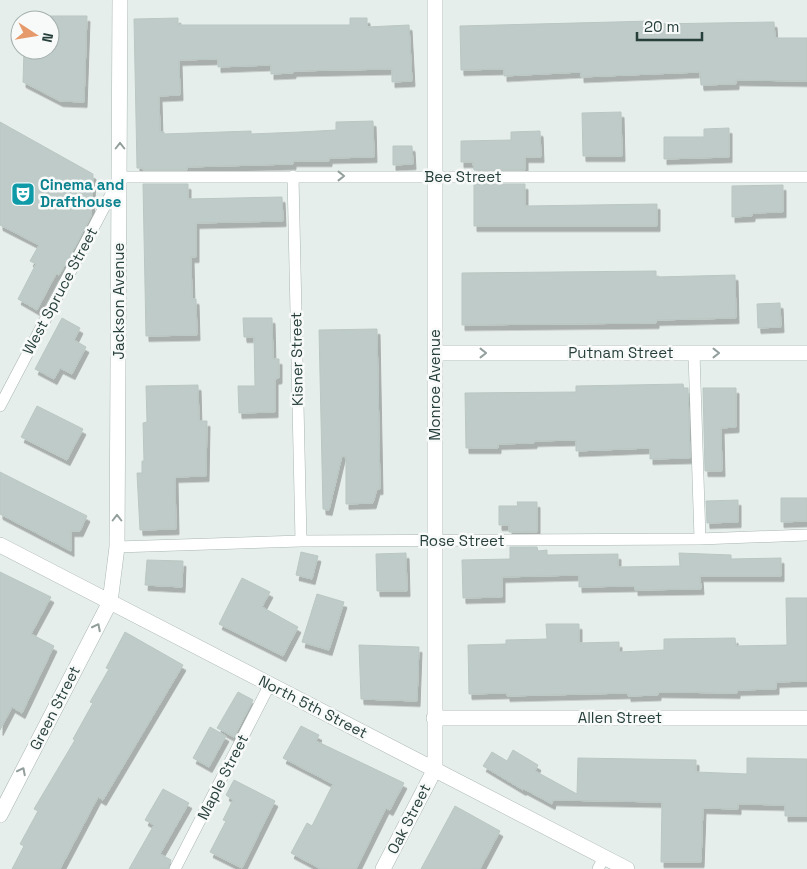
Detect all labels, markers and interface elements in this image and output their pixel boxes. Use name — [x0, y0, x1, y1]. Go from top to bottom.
north arrow — [10, 10, 60, 60]
scale bar — [637, 10, 702, 42]
text: 20 m — [644, 17, 679, 36]
text: N — [38, 31, 57, 44]
one-way arrow — [115, 142, 125, 150]
street label: Bee Street — [424, 167, 502, 186]
one-way arrow — [338, 171, 346, 181]
place label: Cinema and Drafthouse — [40, 175, 124, 211]
theatre icon: Cinema and Drafthouse — [10, 181, 36, 207]
street label: West Spruce Street — [18, 224, 101, 358]
street label: Jackson Avenue — [109, 242, 128, 359]
street label: Kisner Street — [286, 312, 307, 406]
street label: Monroe Avenue — [425, 329, 444, 441]
street label: Putnam Street — [568, 343, 674, 362]
one-way arrow — [480, 348, 488, 358]
one-way arrow — [712, 348, 720, 358]
one-way arrow — [112, 514, 122, 522]
street label: Rose Street — [419, 531, 505, 550]
one-way arrow — [91, 623, 101, 632]
street label: Green Street — [25, 662, 84, 753]
street label: North 5th Street — [256, 671, 371, 742]
street label: Allen Street — [578, 708, 662, 727]
street label: Maple Street — [193, 731, 252, 823]
one-way arrow — [16, 768, 26, 777]
street label: Oak Street — [383, 780, 434, 857]

